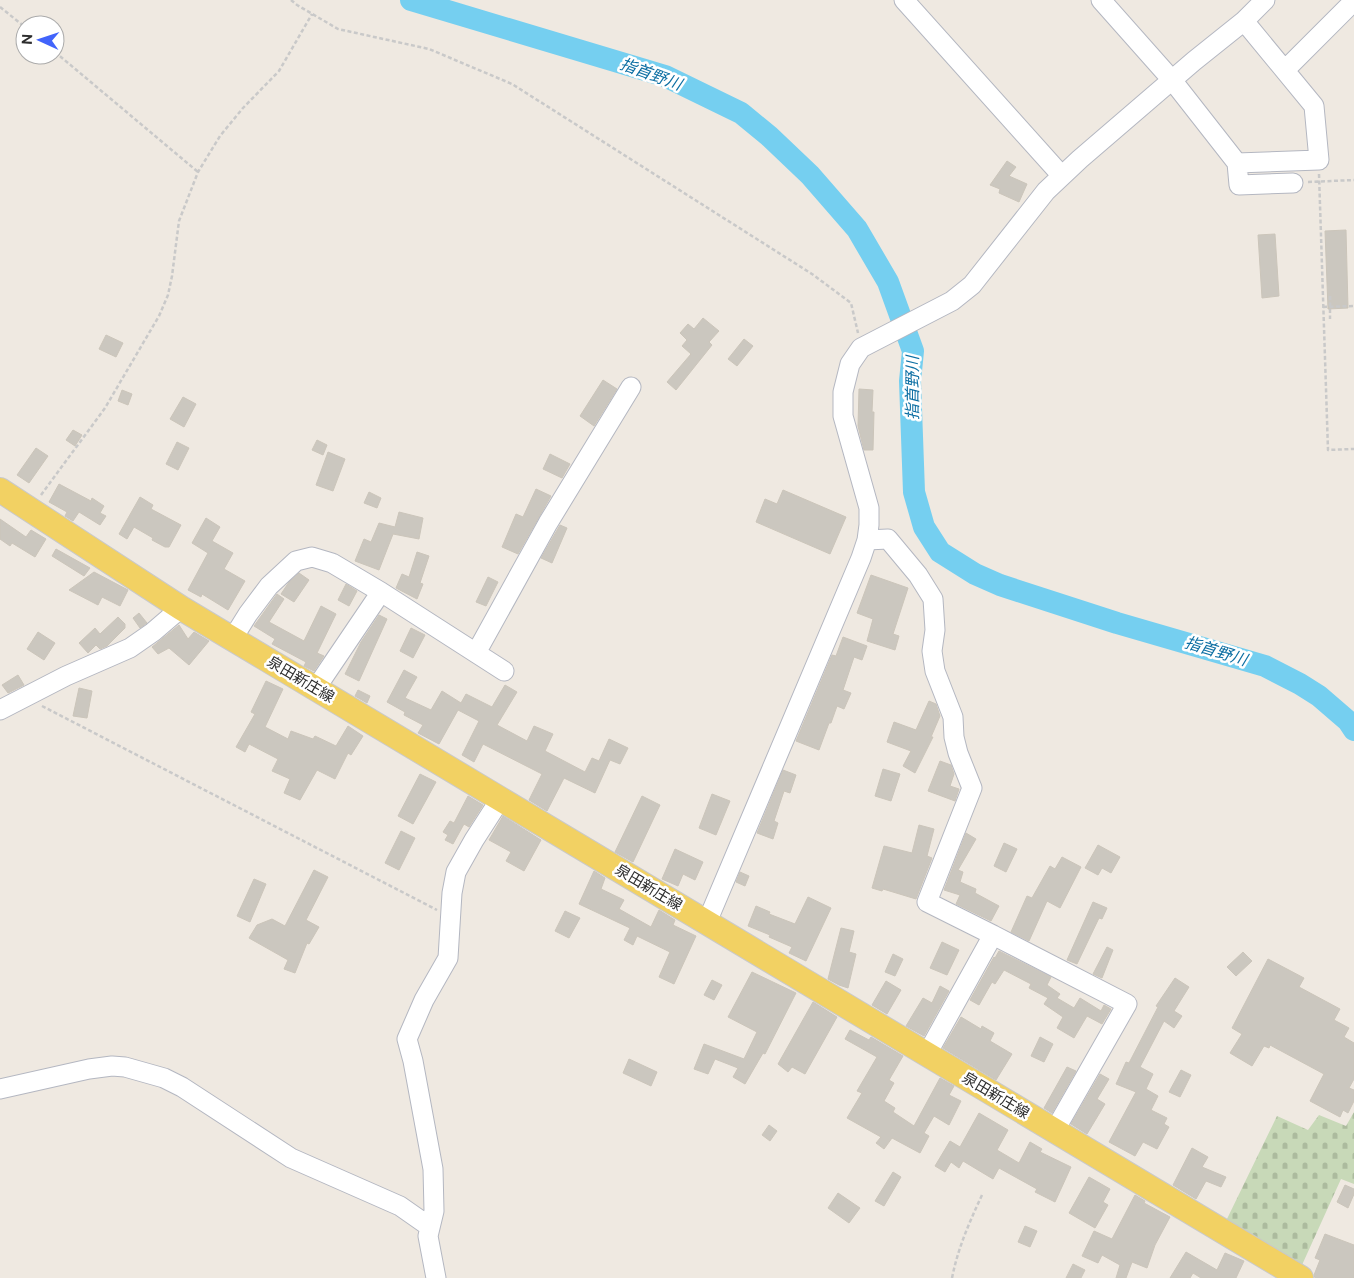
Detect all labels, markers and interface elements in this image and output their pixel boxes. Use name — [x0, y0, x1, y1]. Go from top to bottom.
north arrow — [15, 15, 65, 65]
text: N — [19, 33, 35, 45]
water label: 指首野川 — [618, 54, 686, 95]
water label: 指首野川 — [903, 354, 922, 420]
water label: 指首野川 — [1183, 633, 1251, 670]
street label: 泉田新庄線 — [264, 652, 338, 706]
street label: 泉田新庄線 — [612, 860, 686, 914]
street label: 泉田新庄線 — [959, 1068, 1033, 1122]

